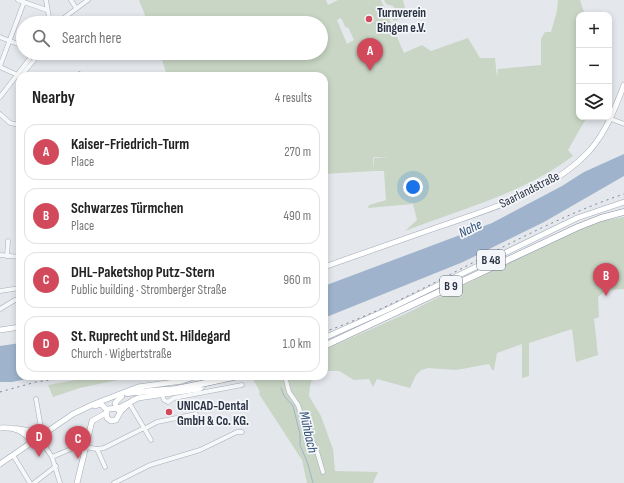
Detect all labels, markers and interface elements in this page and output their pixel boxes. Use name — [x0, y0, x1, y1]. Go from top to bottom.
place label: Turnverein Bingen e.V. — [377, 5, 426, 36]
map controls — [576, 12, 612, 120]
button: + — [576, 12, 612, 48]
marker: Turnverein Bingen e.V. — [364, 14, 374, 24]
search box — [16, 16, 328, 60]
icon: search — [30, 27, 52, 49]
text: Search here — [62, 29, 122, 48]
pin: A — [357, 38, 383, 71]
button: − — [576, 48, 612, 84]
button: layers — [576, 84, 612, 120]
text: Nearby — [32, 88, 75, 108]
text: 4 results — [275, 90, 312, 106]
text: Kaiser-Friedrich-Turm — [71, 135, 189, 154]
text: A — [43, 144, 49, 160]
text: 270 m — [284, 144, 311, 160]
text: Place — [71, 154, 94, 170]
street label: Saarlandstraße — [497, 168, 562, 212]
your location — [403, 177, 423, 197]
text: Schwarzes Türmchen — [71, 199, 183, 218]
text: B — [43, 208, 49, 224]
text: 490 m — [284, 208, 311, 224]
water label: Nahe — [456, 215, 485, 241]
text: Place — [71, 218, 94, 234]
road number: B 48 — [477, 250, 505, 270]
text: DHL-Paketshop Putz-Stern — [71, 263, 215, 282]
pin: B — [593, 263, 619, 296]
text: C — [43, 272, 49, 288]
text: 960 m — [283, 272, 311, 288]
road number: B 9 — [440, 276, 462, 296]
text: Public building · Stromberger Straße — [71, 282, 226, 298]
text: St. Ruprecht und St. Hildegard — [71, 327, 230, 346]
text: D — [43, 336, 49, 352]
text: 1.0 km — [283, 336, 311, 352]
text: Church · Wigbertstraße — [71, 346, 172, 362]
place label: UNICAD-Dental GmbH & Co. KG. — [177, 398, 249, 429]
marker: UNICAD-Dental GmbH & Co. KG. — [164, 407, 174, 417]
water label: Mühbach — [295, 410, 322, 455]
pin: D — [26, 424, 52, 457]
pin: C — [65, 426, 91, 459]

